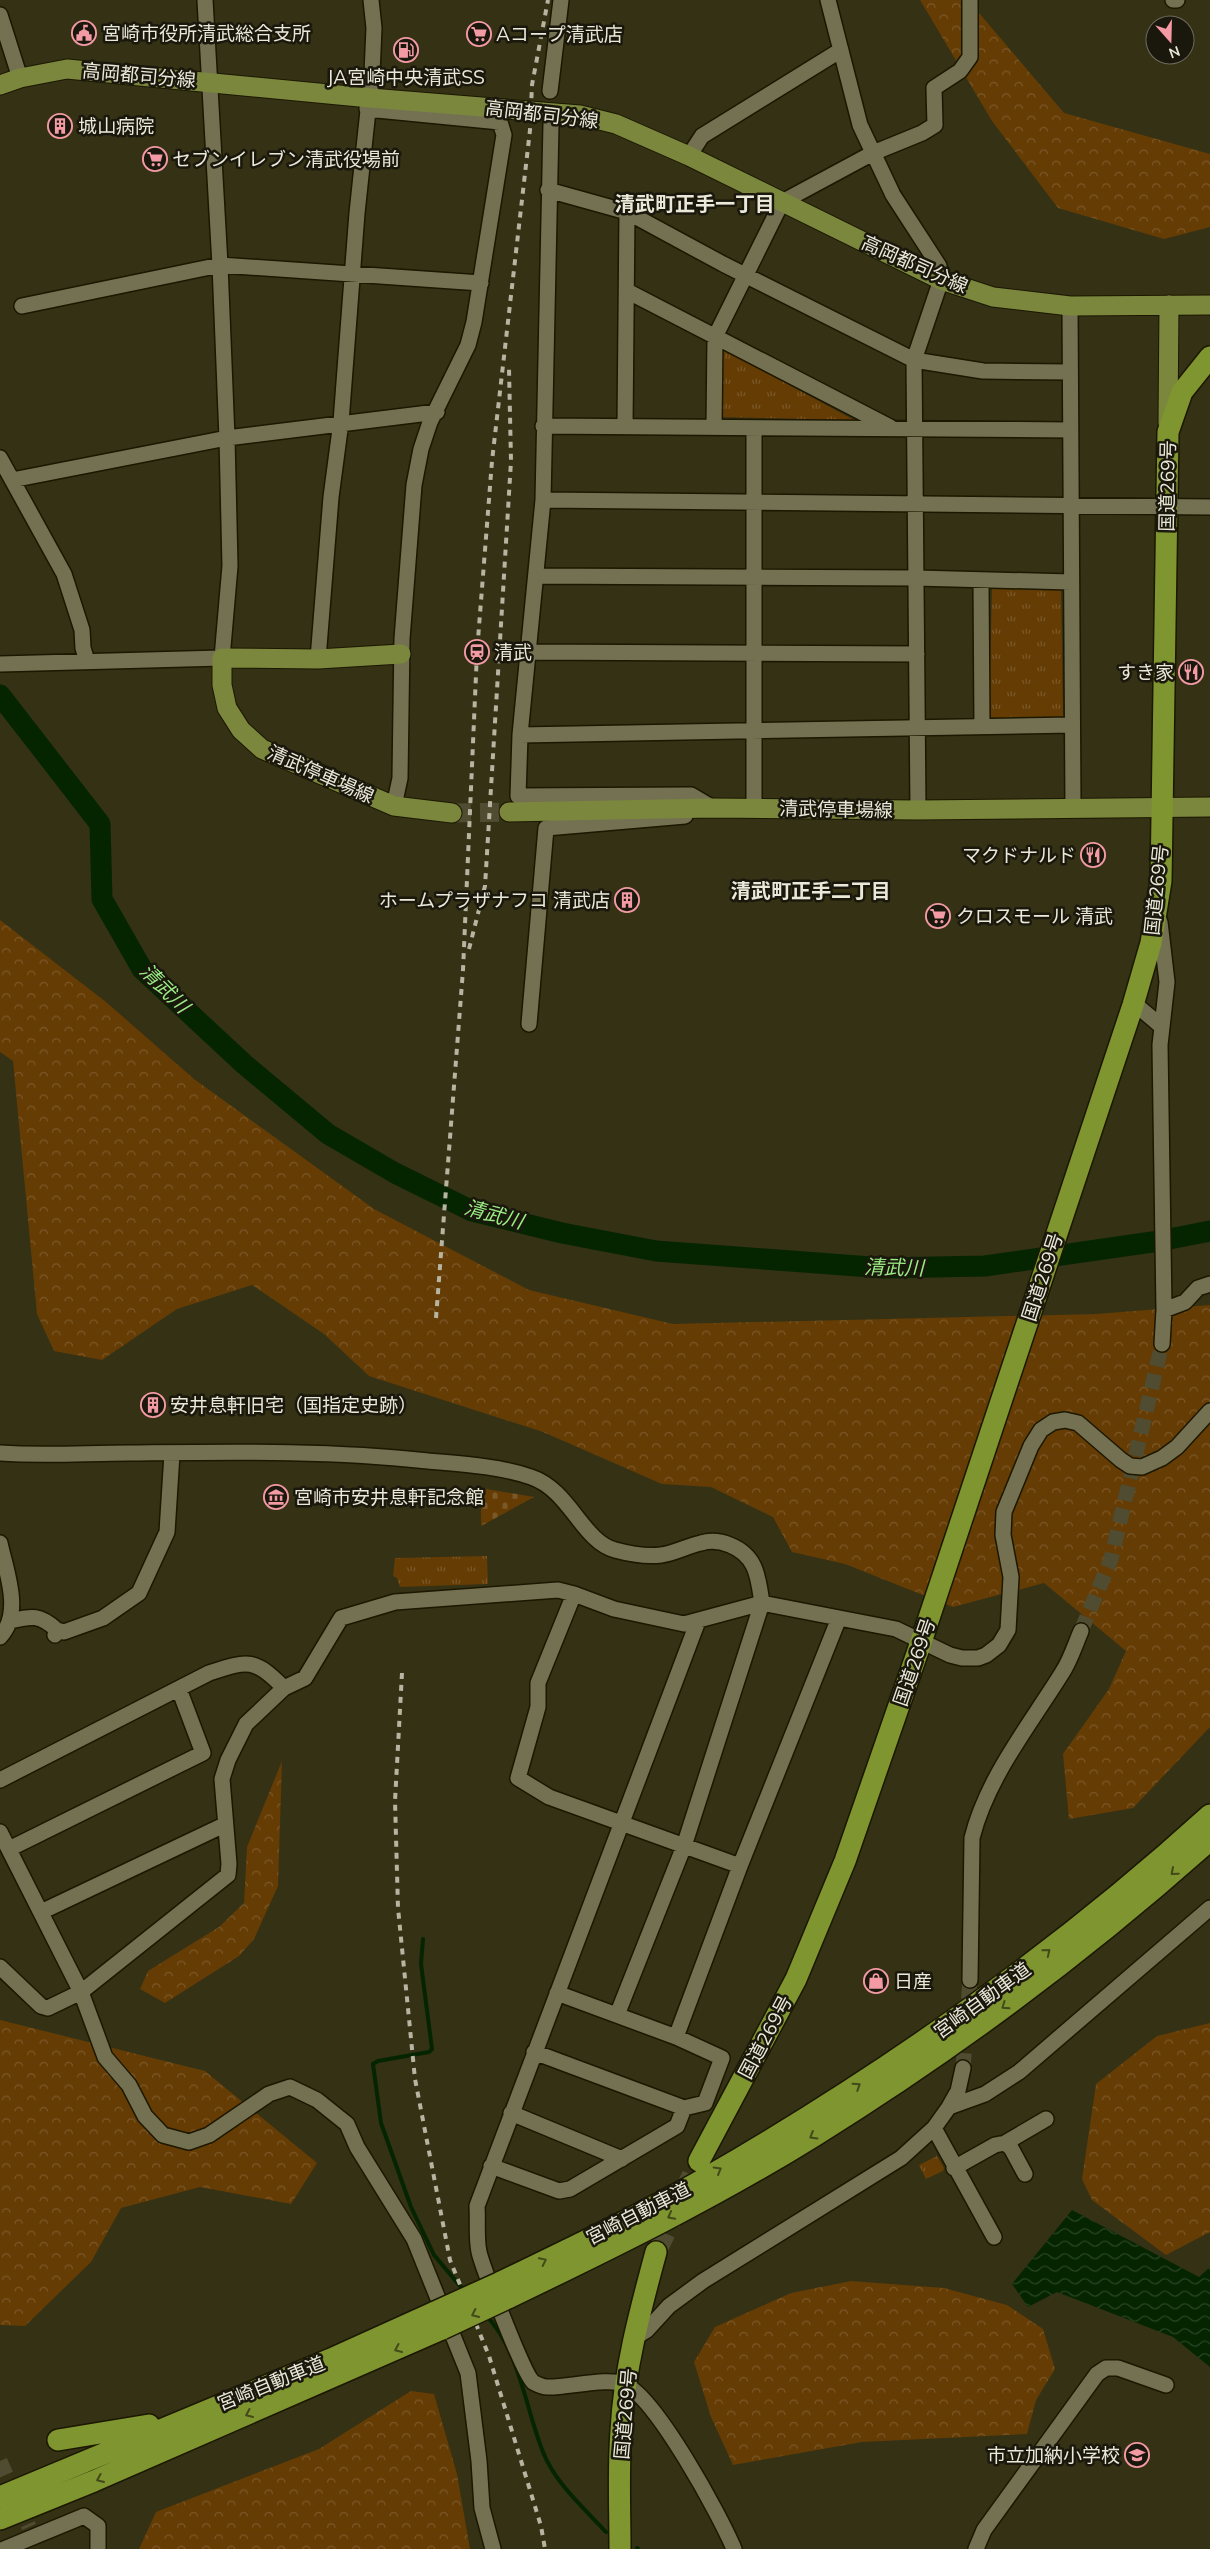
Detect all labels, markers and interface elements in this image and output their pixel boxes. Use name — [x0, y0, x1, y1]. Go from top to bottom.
north arrow — [1145, 15, 1195, 65]
public building icon: 宮崎市役所清武総合支所 — [71, 20, 97, 46]
place label: 宮崎市役所清武総合支所 — [102, 21, 311, 45]
supermarket icon: Aコープ清武店 — [466, 21, 492, 47]
place label: Aコープ清武店 — [496, 22, 623, 46]
fuel station icon: JA宮崎中央清武SS — [393, 37, 419, 63]
text: N — [1166, 42, 1182, 62]
street label: 高岡都司分線 — [81, 58, 197, 92]
place label: JA宮崎中央清武SS — [327, 65, 485, 89]
street label: 高岡都司分線 — [484, 95, 600, 133]
building icon: 城山病院 — [47, 113, 73, 139]
place label: 城山病院 — [78, 114, 154, 138]
supermarket icon: セブンイレブン清武役場前 — [142, 146, 168, 172]
place label: セブンイレブン清武役場前 — [172, 147, 400, 171]
district label: 清武町正手一丁目 — [615, 191, 775, 216]
street label: 高岡都司分線 — [858, 230, 972, 298]
street label: 国道269号 — [1154, 440, 1180, 532]
station icon: 清武 — [464, 639, 490, 665]
place label: 清武 — [494, 640, 532, 664]
restaurant icon: すき家 — [1178, 659, 1204, 685]
place label: すき家 — [1117, 660, 1174, 684]
street label: 清武停車場線 — [264, 740, 378, 808]
street label: 清武停車場線 — [779, 796, 893, 822]
restaurant icon: マクドナルド — [1080, 842, 1106, 868]
place label: マクドナルド — [962, 843, 1076, 867]
street label: 国道269号 — [1139, 843, 1173, 937]
district label: 清武町正手二丁目 — [731, 878, 891, 903]
building icon: ホームプラザナフコ 清武店 — [614, 887, 640, 913]
place label: ホームプラザナフコ 清武店 — [379, 888, 610, 912]
supermarket icon: クロスモール 清武 — [925, 903, 951, 929]
place label: クロスモール 清武 — [956, 904, 1113, 928]
water label: 清武川 — [135, 958, 196, 1019]
water label: 清武川 — [462, 1194, 528, 1234]
street label: 国道269号 — [1016, 1230, 1068, 1324]
water label: 清武川 — [864, 1254, 926, 1280]
building icon: 安井息軒旧宅（国指定史跡） — [140, 1392, 166, 1418]
place label: 安井息軒旧宅（国指定史跡） — [170, 1393, 417, 1417]
museum icon: 宮崎市安井息軒記念館 — [263, 1484, 289, 1510]
place label: 宮崎市安井息軒記念館 — [294, 1485, 484, 1509]
street label: 国道269号 — [888, 1615, 940, 1709]
one-way arrow — [1170, 1867, 1179, 1876]
one-way arrow — [1041, 1950, 1050, 1958]
street label: 宮崎自動車道 — [929, 1957, 1035, 2043]
shop icon: 日産 — [863, 1968, 889, 1994]
place label: 日産 — [894, 1969, 932, 1993]
street label: 国道269号 — [733, 1991, 797, 2083]
one-way arrow — [1002, 2000, 1011, 2009]
one-way arrow — [852, 2083, 861, 2092]
one-way arrow — [809, 2130, 818, 2140]
one-way arrow — [713, 2167, 722, 2177]
street label: 宮崎自動車道 — [582, 2176, 694, 2250]
one-way arrow — [667, 2210, 676, 2220]
one-way arrow — [538, 2257, 547, 2267]
one-way arrow — [471, 2307, 480, 2318]
one-way arrow — [394, 2342, 403, 2353]
street label: 宮崎自動車道 — [214, 2351, 328, 2415]
street label: 国道269号 — [609, 2368, 641, 2460]
one-way arrow — [245, 2408, 254, 2419]
school or university icon: 市立加納小学校 — [1124, 2442, 1150, 2468]
place label: 市立加納小学校 — [987, 2443, 1120, 2467]
one-way arrow — [96, 2472, 105, 2483]

